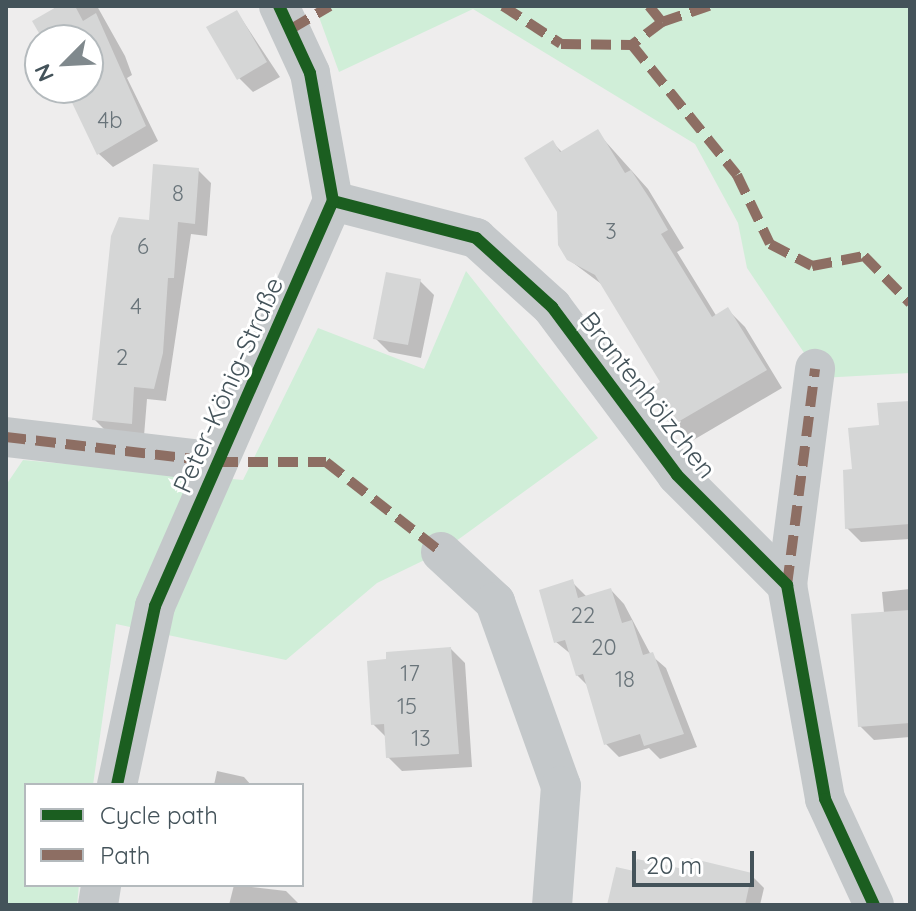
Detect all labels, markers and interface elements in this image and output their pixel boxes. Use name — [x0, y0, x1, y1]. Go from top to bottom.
north arrow — [24, 24, 104, 104]
text: N — [28, 60, 60, 86]
house number: 4b — [98, 108, 122, 134]
house number: 8 — [172, 181, 184, 207]
house number: 3 — [605, 219, 617, 245]
house number: 6 — [137, 234, 149, 260]
street label: Peter-König-Straße — [166, 272, 290, 498]
house number: 4 — [130, 294, 142, 320]
street label: Brantenhölzchen — [573, 306, 723, 484]
house number: 2 — [116, 345, 128, 371]
house number: 22 — [571, 603, 595, 629]
house number: 20 — [591, 635, 617, 661]
house number: 17 — [400, 661, 420, 687]
house number: 18 — [615, 667, 635, 693]
house number: 15 — [397, 694, 417, 720]
house number: 13 — [411, 726, 431, 752]
legend — [24, 783, 304, 887]
text: Cycle path — [100, 800, 218, 830]
scale bar — [636, 835, 758, 885]
text: Path — [100, 840, 151, 870]
text: 20 m — [646, 850, 702, 880]

